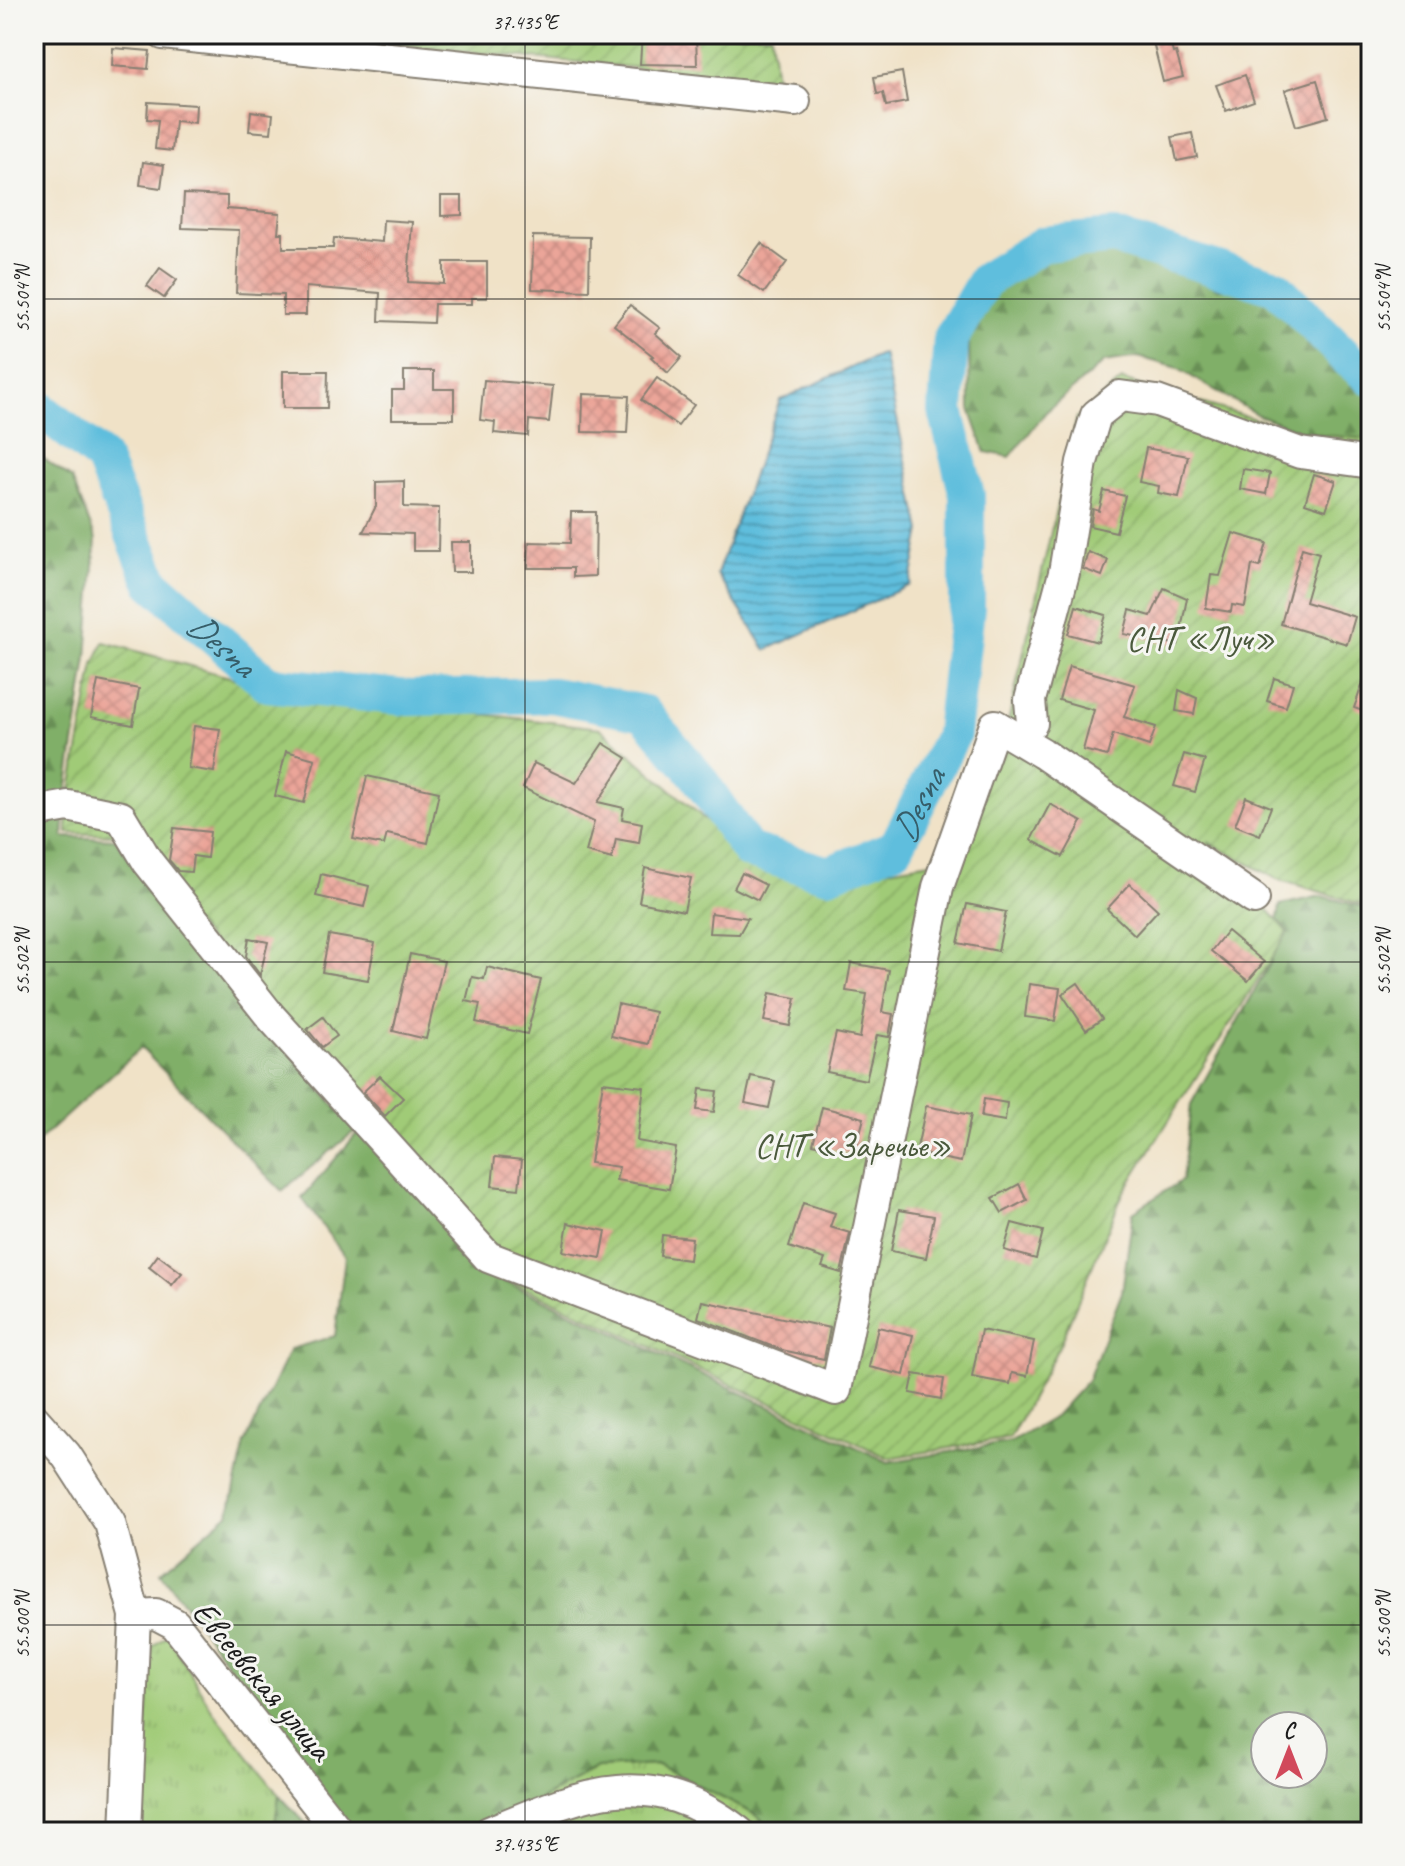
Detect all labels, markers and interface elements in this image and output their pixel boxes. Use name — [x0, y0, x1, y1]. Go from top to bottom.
text: 37.435°E — [492, 10, 560, 35]
text: 55.504°N — [10, 263, 35, 332]
text: 55.504°N — [1371, 263, 1396, 332]
water label: Desna — [178, 602, 268, 689]
park label: СНТ «Луч» — [1127, 617, 1275, 660]
water label: Desna — [881, 758, 958, 849]
text: 55.502°N — [10, 926, 35, 995]
text: 55.502°N — [1371, 926, 1396, 995]
park label: СНТ «Заречье» — [755, 1124, 951, 1167]
text: 55.500°N — [10, 1589, 35, 1658]
text: 55.500°N — [1371, 1589, 1396, 1658]
street label: Евсеевская улица — [183, 1591, 343, 1771]
north arrow — [1249, 1710, 1329, 1790]
text: С — [1284, 1717, 1298, 1745]
text: 37.435°E — [492, 1832, 560, 1857]

